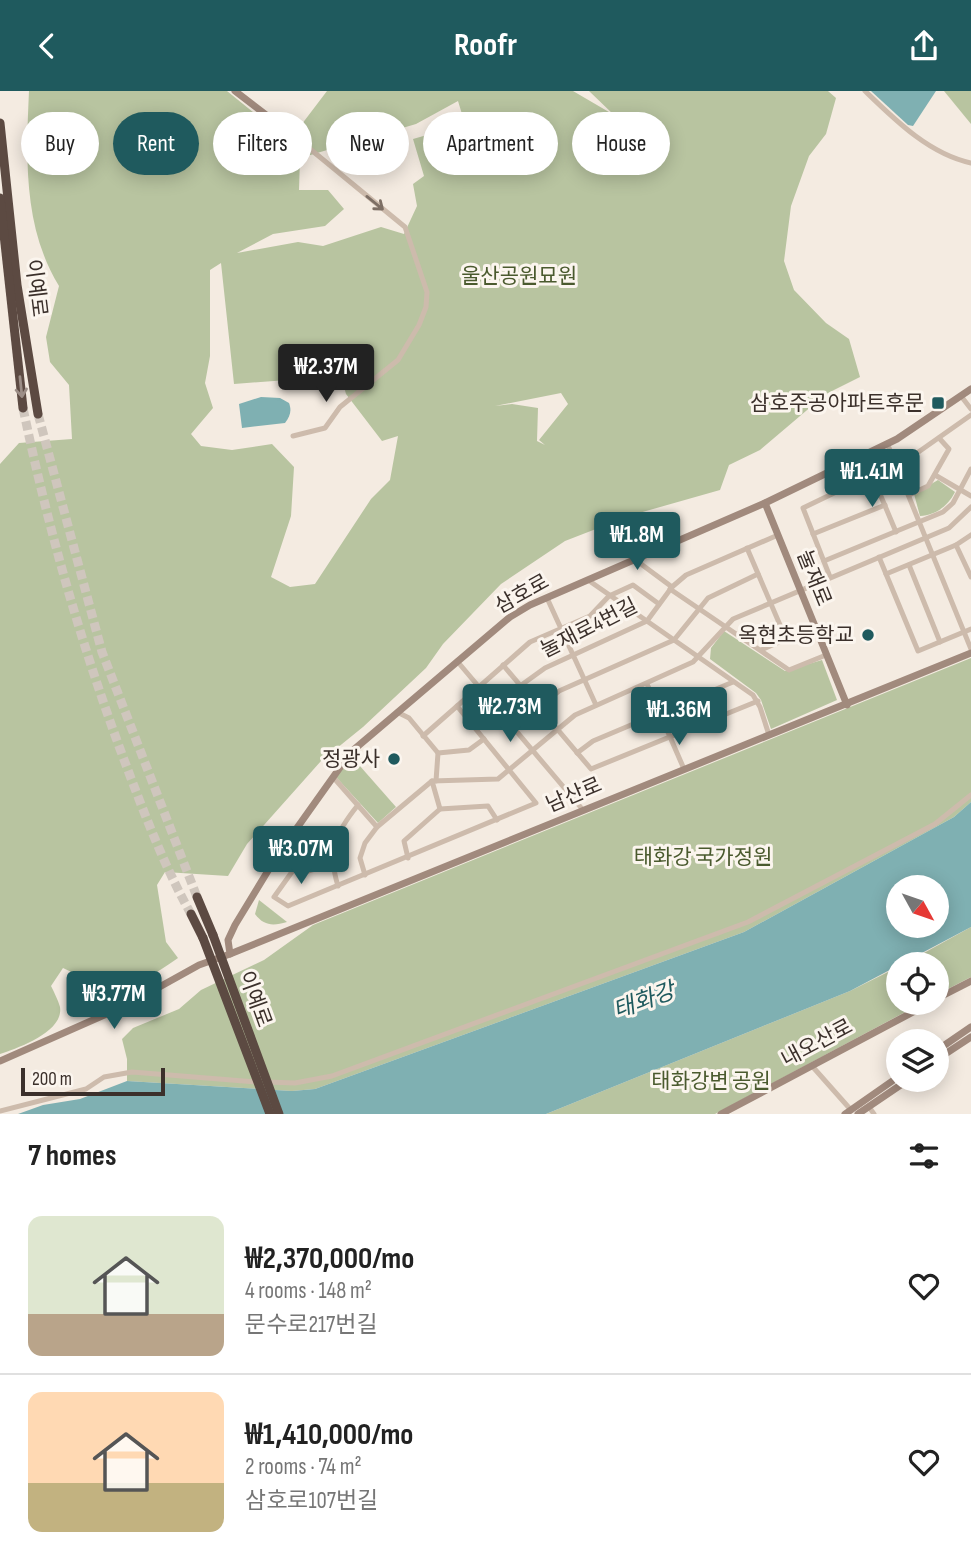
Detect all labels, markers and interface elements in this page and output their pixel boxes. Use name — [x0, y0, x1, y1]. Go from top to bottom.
text: Roofr — [454, 26, 517, 65]
icon: back — [28, 27, 66, 65]
icon: share — [905, 27, 943, 65]
chip: Buy — [21, 112, 99, 175]
chip: Rent — [113, 112, 199, 175]
chip: Filters — [213, 112, 312, 175]
chip: New — [326, 112, 409, 175]
chip: Apartment — [423, 112, 558, 175]
chip: House — [572, 112, 670, 175]
one-way arrow — [366, 195, 384, 210]
street label: 이예로 — [20, 258, 52, 318]
park label: 울산공원묘원 — [461, 264, 577, 289]
pin: ₩2.37M — [269, 345, 383, 404]
text: ₩2.37M — [294, 353, 358, 381]
one-way arrow — [15, 375, 28, 398]
place label: 삼호주공아파트후문 — [750, 391, 924, 416]
marker: 삼호주공아파트후문 — [930, 395, 946, 411]
pin: ₩1.41M — [815, 449, 929, 509]
text: ₩1.41M — [841, 458, 903, 486]
pin: ₩1.8M — [588, 512, 686, 572]
text: ₩1.8M — [610, 521, 664, 549]
street label: 눌재로 — [792, 546, 836, 610]
street label: 삼호로 — [491, 569, 553, 619]
street label: 눌재로4번길 — [536, 593, 642, 663]
place label: 옥현초등학교 — [738, 623, 854, 648]
marker: 옥현초등학교 — [860, 627, 876, 643]
pin: ₩2.73M — [453, 685, 567, 744]
pin: ₩1.36M — [622, 687, 736, 747]
text: ₩2.73M — [479, 693, 541, 721]
text: ₩1.36M — [647, 696, 711, 724]
place label: 정광사 — [322, 747, 380, 772]
marker: 정광사 — [386, 751, 402, 767]
street label: 남산로 — [542, 772, 606, 818]
pin: ₩3.07M — [244, 827, 358, 886]
text: ₩3.07M — [269, 835, 333, 863]
park label: 태화강 국가정원 — [634, 845, 772, 870]
north arrow — [886, 875, 948, 938]
map controls — [886, 875, 949, 1092]
button: locate — [886, 952, 949, 1015]
street label: 이예로 — [233, 967, 277, 1031]
pin: ₩3.77M — [57, 971, 171, 1031]
water label: 태화강 — [609, 976, 681, 1025]
text: ₩3.77M — [83, 980, 145, 1008]
street label: 내오산로 — [777, 1014, 857, 1072]
button: layers — [886, 1029, 949, 1092]
scale bar — [21, 1065, 164, 1097]
text: 200 m — [32, 1068, 72, 1091]
park label: 태화강변 공원 — [651, 1069, 771, 1094]
icon: filters — [905, 1137, 943, 1175]
text: 7 homes — [28, 1138, 116, 1174]
text: ₩2,370,000/mo — [245, 1241, 414, 1277]
icon: home — [84, 1244, 168, 1328]
icon: heart — [905, 1267, 943, 1305]
text: 4 rooms · 148 m² — [245, 1277, 372, 1305]
text: 문수로217번길 — [245, 1311, 378, 1339]
text: ₩1,410,000/mo — [245, 1417, 413, 1453]
icon: home — [84, 1420, 168, 1504]
icon: heart — [905, 1443, 943, 1481]
text: 2 rooms · 74 m² — [245, 1453, 362, 1481]
text: 삼호로107번길 — [245, 1487, 378, 1515]

